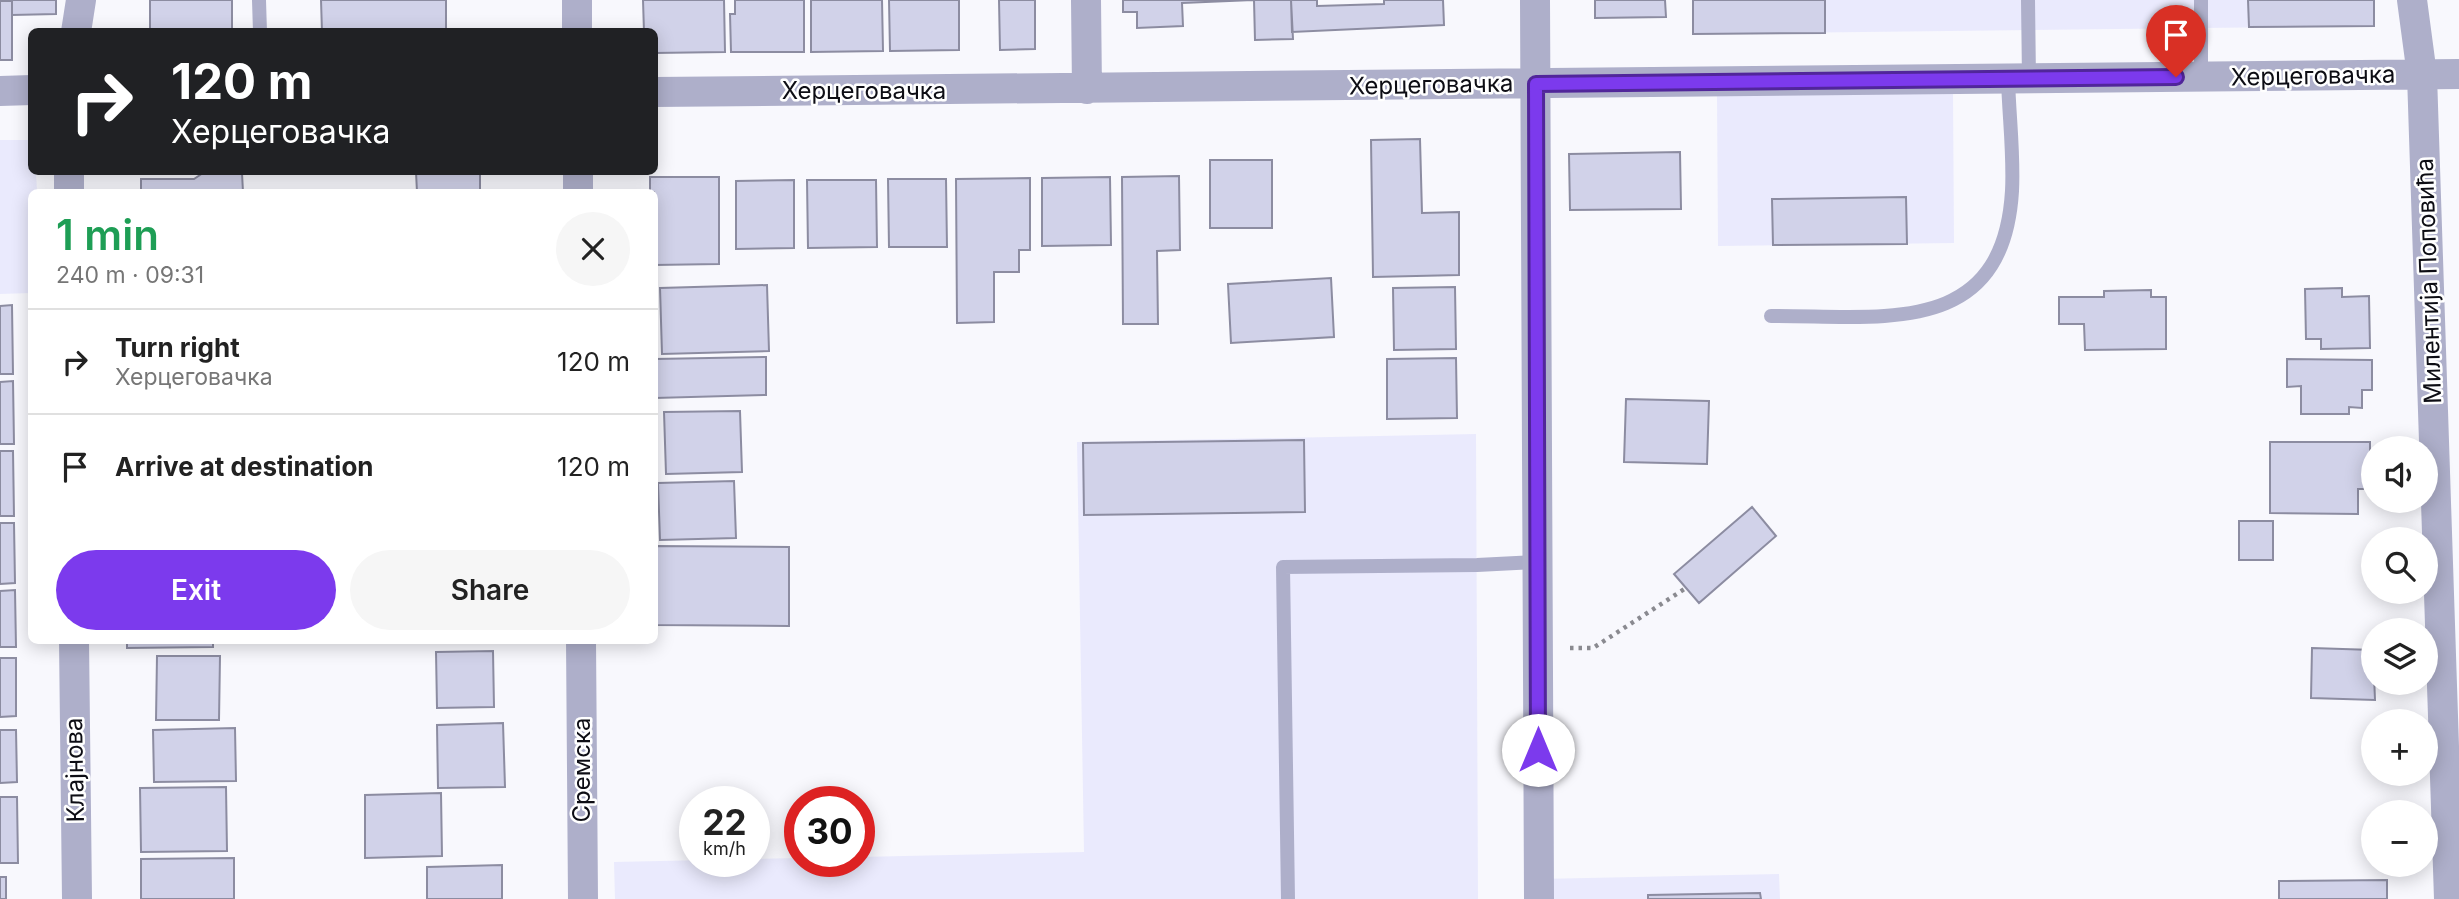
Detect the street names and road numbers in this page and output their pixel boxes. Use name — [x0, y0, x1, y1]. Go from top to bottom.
street label: Херцеговачка — [2230, 60, 2396, 91]
street label: Херцеговачка — [1348, 69, 1514, 100]
street label: Херцеговачка — [782, 76, 946, 105]
street label: Милентија Поповића — [2410, 158, 2447, 404]
street label: Клајнова — [59, 717, 90, 823]
street label: Сремска — [567, 718, 596, 822]

